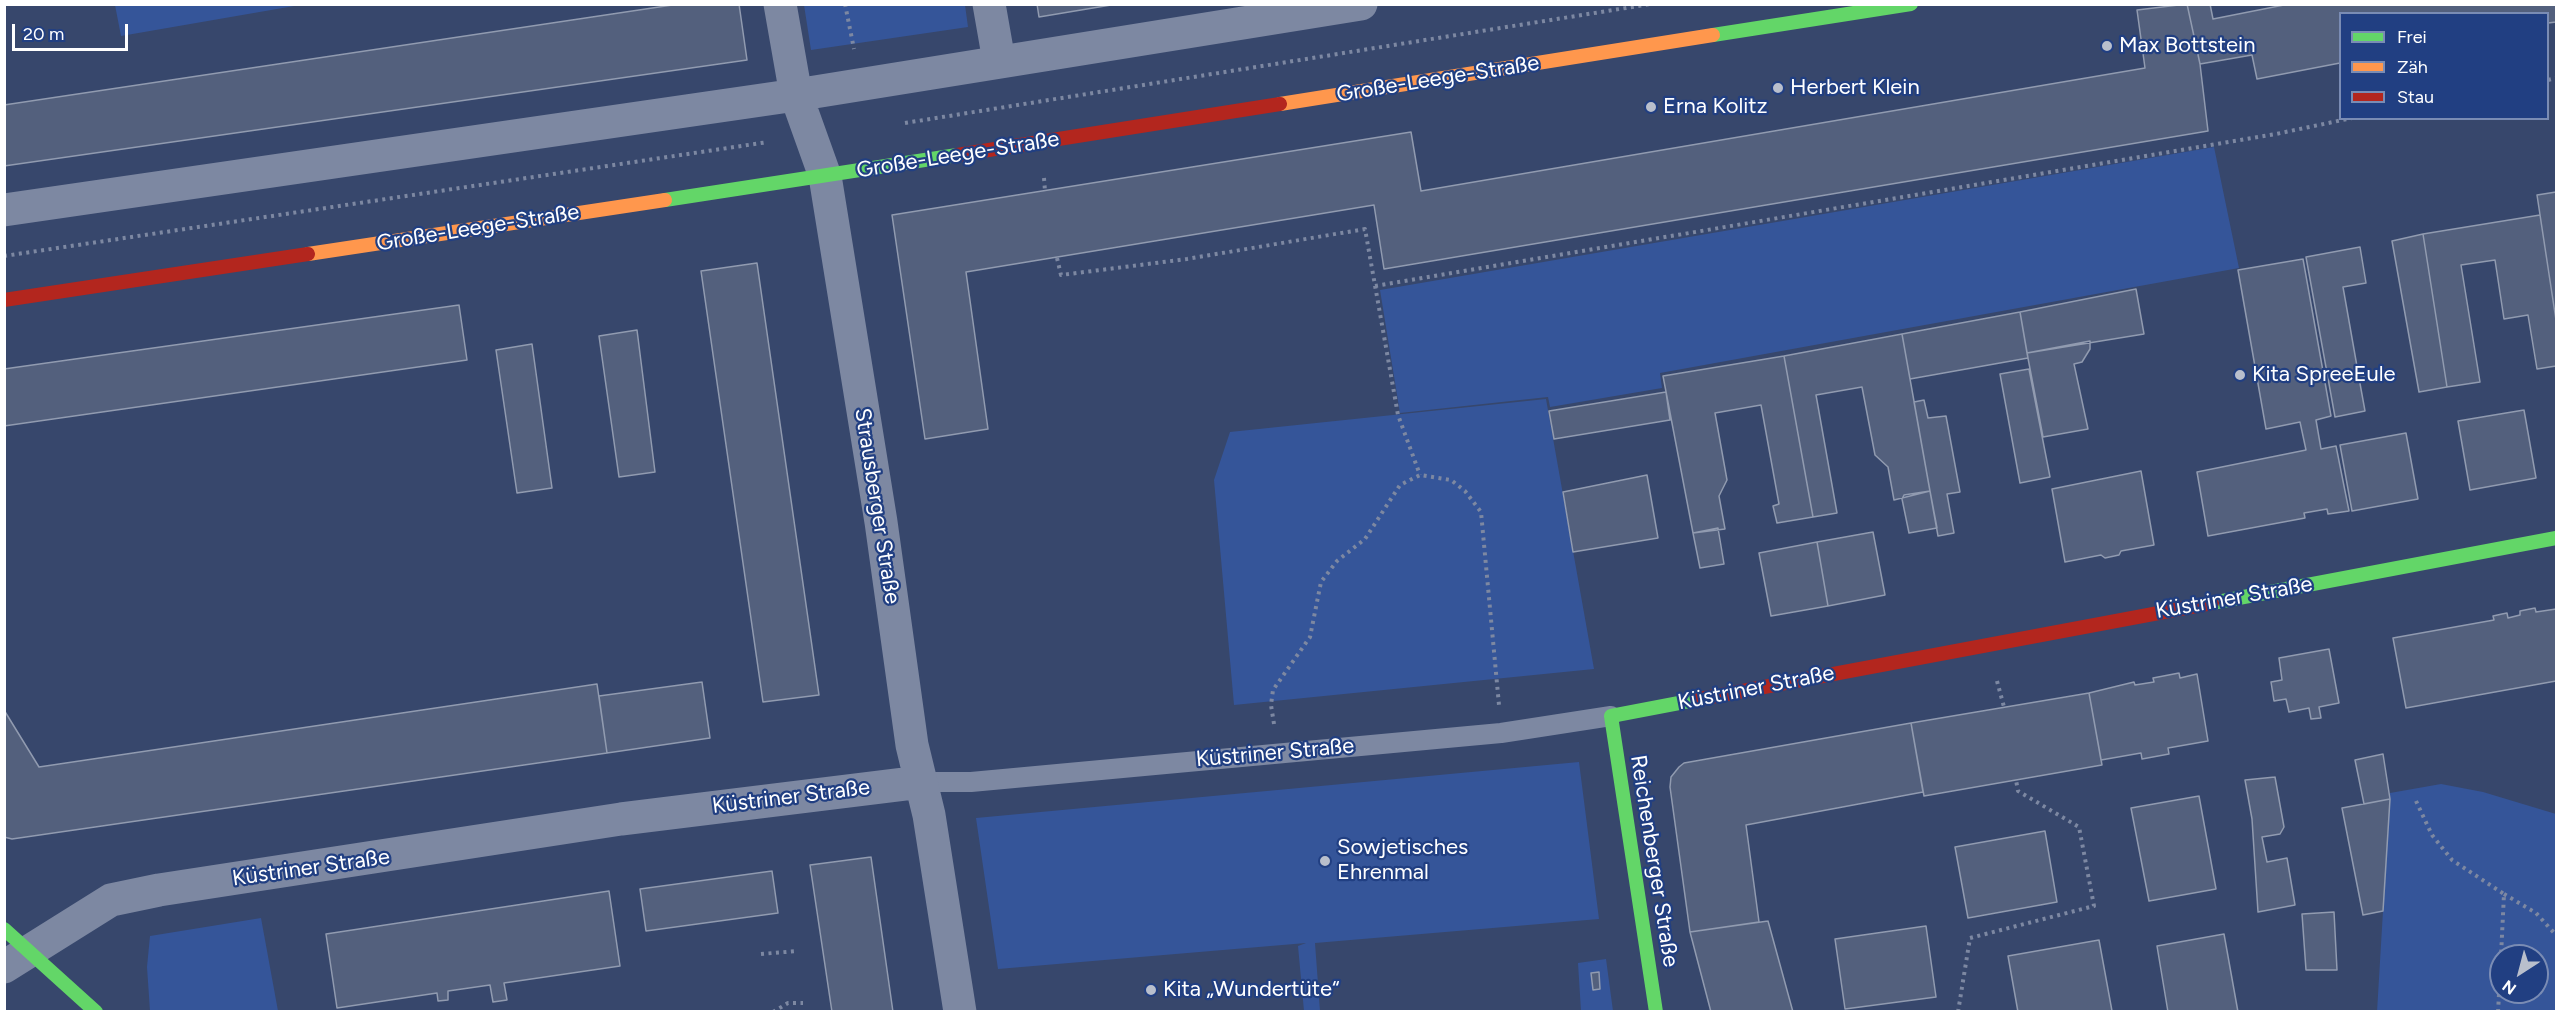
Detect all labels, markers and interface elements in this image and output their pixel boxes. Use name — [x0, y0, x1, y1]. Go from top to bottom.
scale bar — [15, 12, 130, 50]
legend — [2339, 12, 2549, 120]
text: 20 m — [23, 23, 64, 45]
text: Frei — [2397, 26, 2427, 48]
place label: Max Bottstein — [2119, 33, 2255, 59]
marker: Max Bottstein — [2100, 39, 2114, 53]
street label: Große-Leege-Straße — [1335, 50, 1541, 108]
text: Zäh — [2397, 56, 2428, 78]
place label: Herbert Klein — [1790, 75, 1920, 101]
marker: Herbert Klein — [1771, 81, 1785, 95]
text: Stau — [2397, 86, 2434, 108]
place label: Erna Kolitz — [1663, 94, 1767, 120]
marker: Erna Kolitz — [1644, 100, 1658, 114]
street label: Große-Leege-Straße — [855, 126, 1061, 184]
street label: Große-Leege-Straße — [375, 199, 581, 257]
place label: Kita SpreeEule — [2252, 362, 2396, 388]
marker: Kita SpreeEule — [2233, 368, 2247, 382]
street label: Strausberger Straße — [848, 406, 906, 606]
street label: Küstriner Straße — [2154, 571, 2314, 625]
street label: Küstriner Straße — [1676, 660, 1836, 716]
street label: Küstriner Straße — [1195, 733, 1355, 773]
street label: Reichenberger Straße — [1624, 753, 1684, 969]
street label: Küstriner Straße — [711, 774, 871, 820]
place label: Sowjetisches Ehrenmal — [1337, 835, 1468, 886]
street label: Küstriner Straße — [231, 844, 391, 892]
marker: Sowjetisches Ehrenmal — [1318, 854, 1332, 868]
north arrow — [2489, 944, 2549, 1004]
text: N — [2499, 976, 2520, 999]
place label: Kita „Wundertüte“ — [1163, 977, 1339, 1003]
marker: Kita „Wundertüte“ — [1144, 983, 1158, 997]

